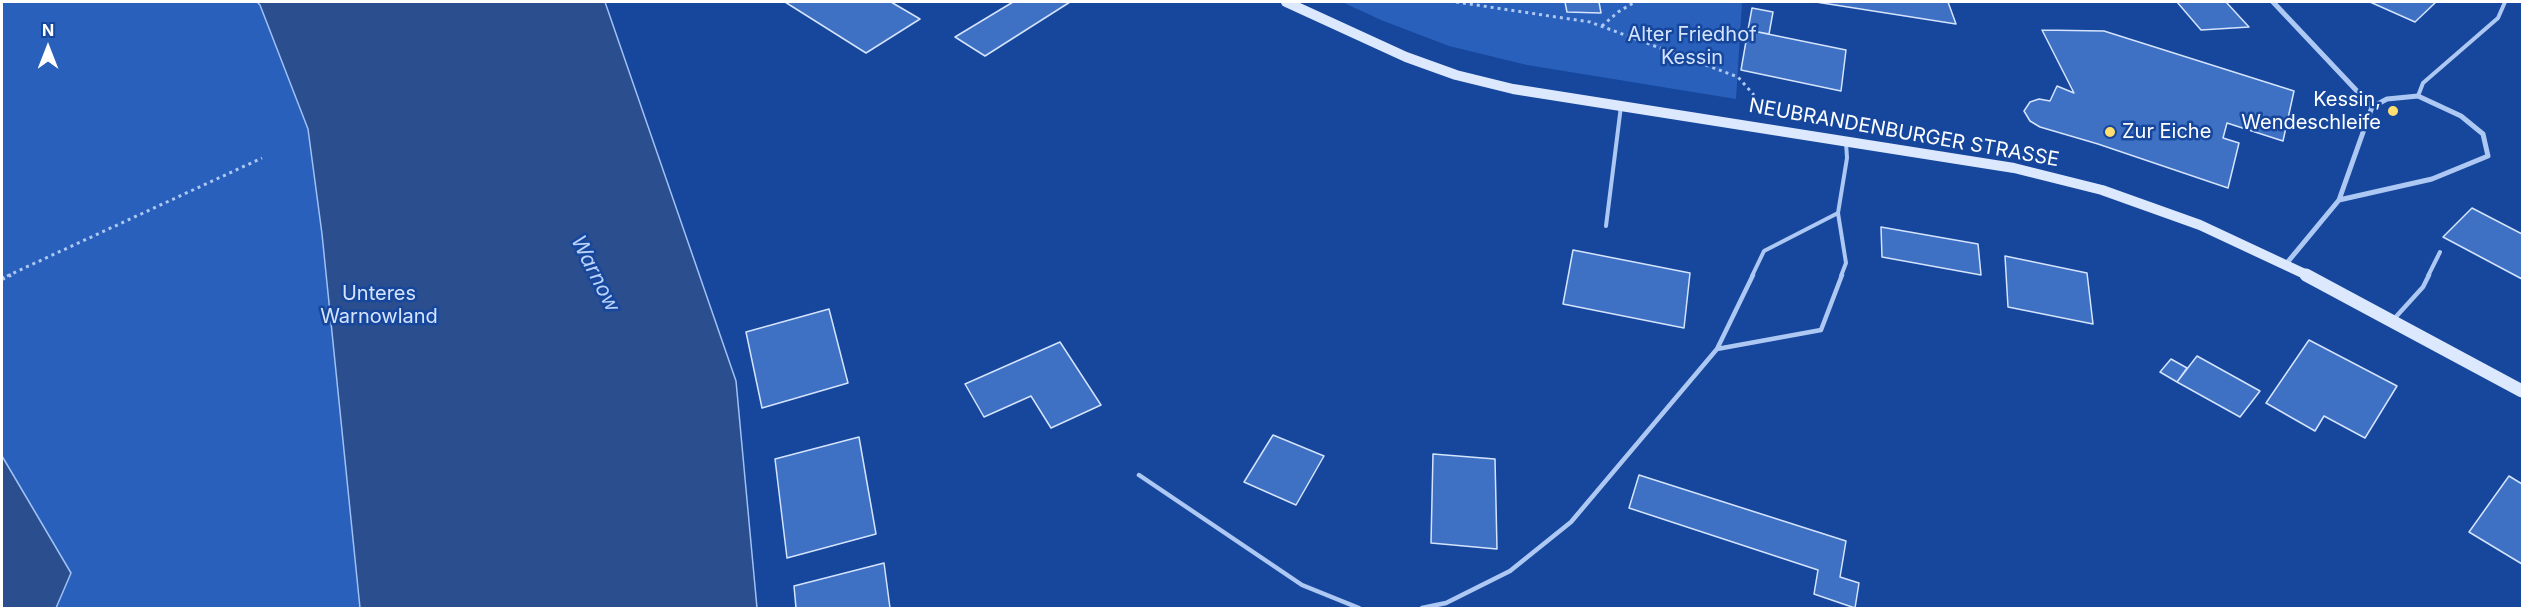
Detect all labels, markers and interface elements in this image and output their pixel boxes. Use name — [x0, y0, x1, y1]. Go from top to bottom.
north arrow — [18, 18, 78, 78]
text: N — [42, 20, 54, 40]
park label: Alter Friedhof Kessin — [1627, 23, 1757, 70]
place label: Kessin, Wendeschleife — [2241, 88, 2381, 135]
street label: NEUBRANDENBURGER STRASSE — [1747, 94, 2061, 172]
marker: Kessin, Wendeschleife — [2386, 104, 2400, 118]
place label: Zur Eiche — [2122, 120, 2211, 144]
marker: Zur Eiche — [2103, 125, 2117, 139]
water label: Warnow — [565, 231, 625, 317]
park label: Unteres Warnowland — [320, 282, 438, 329]

